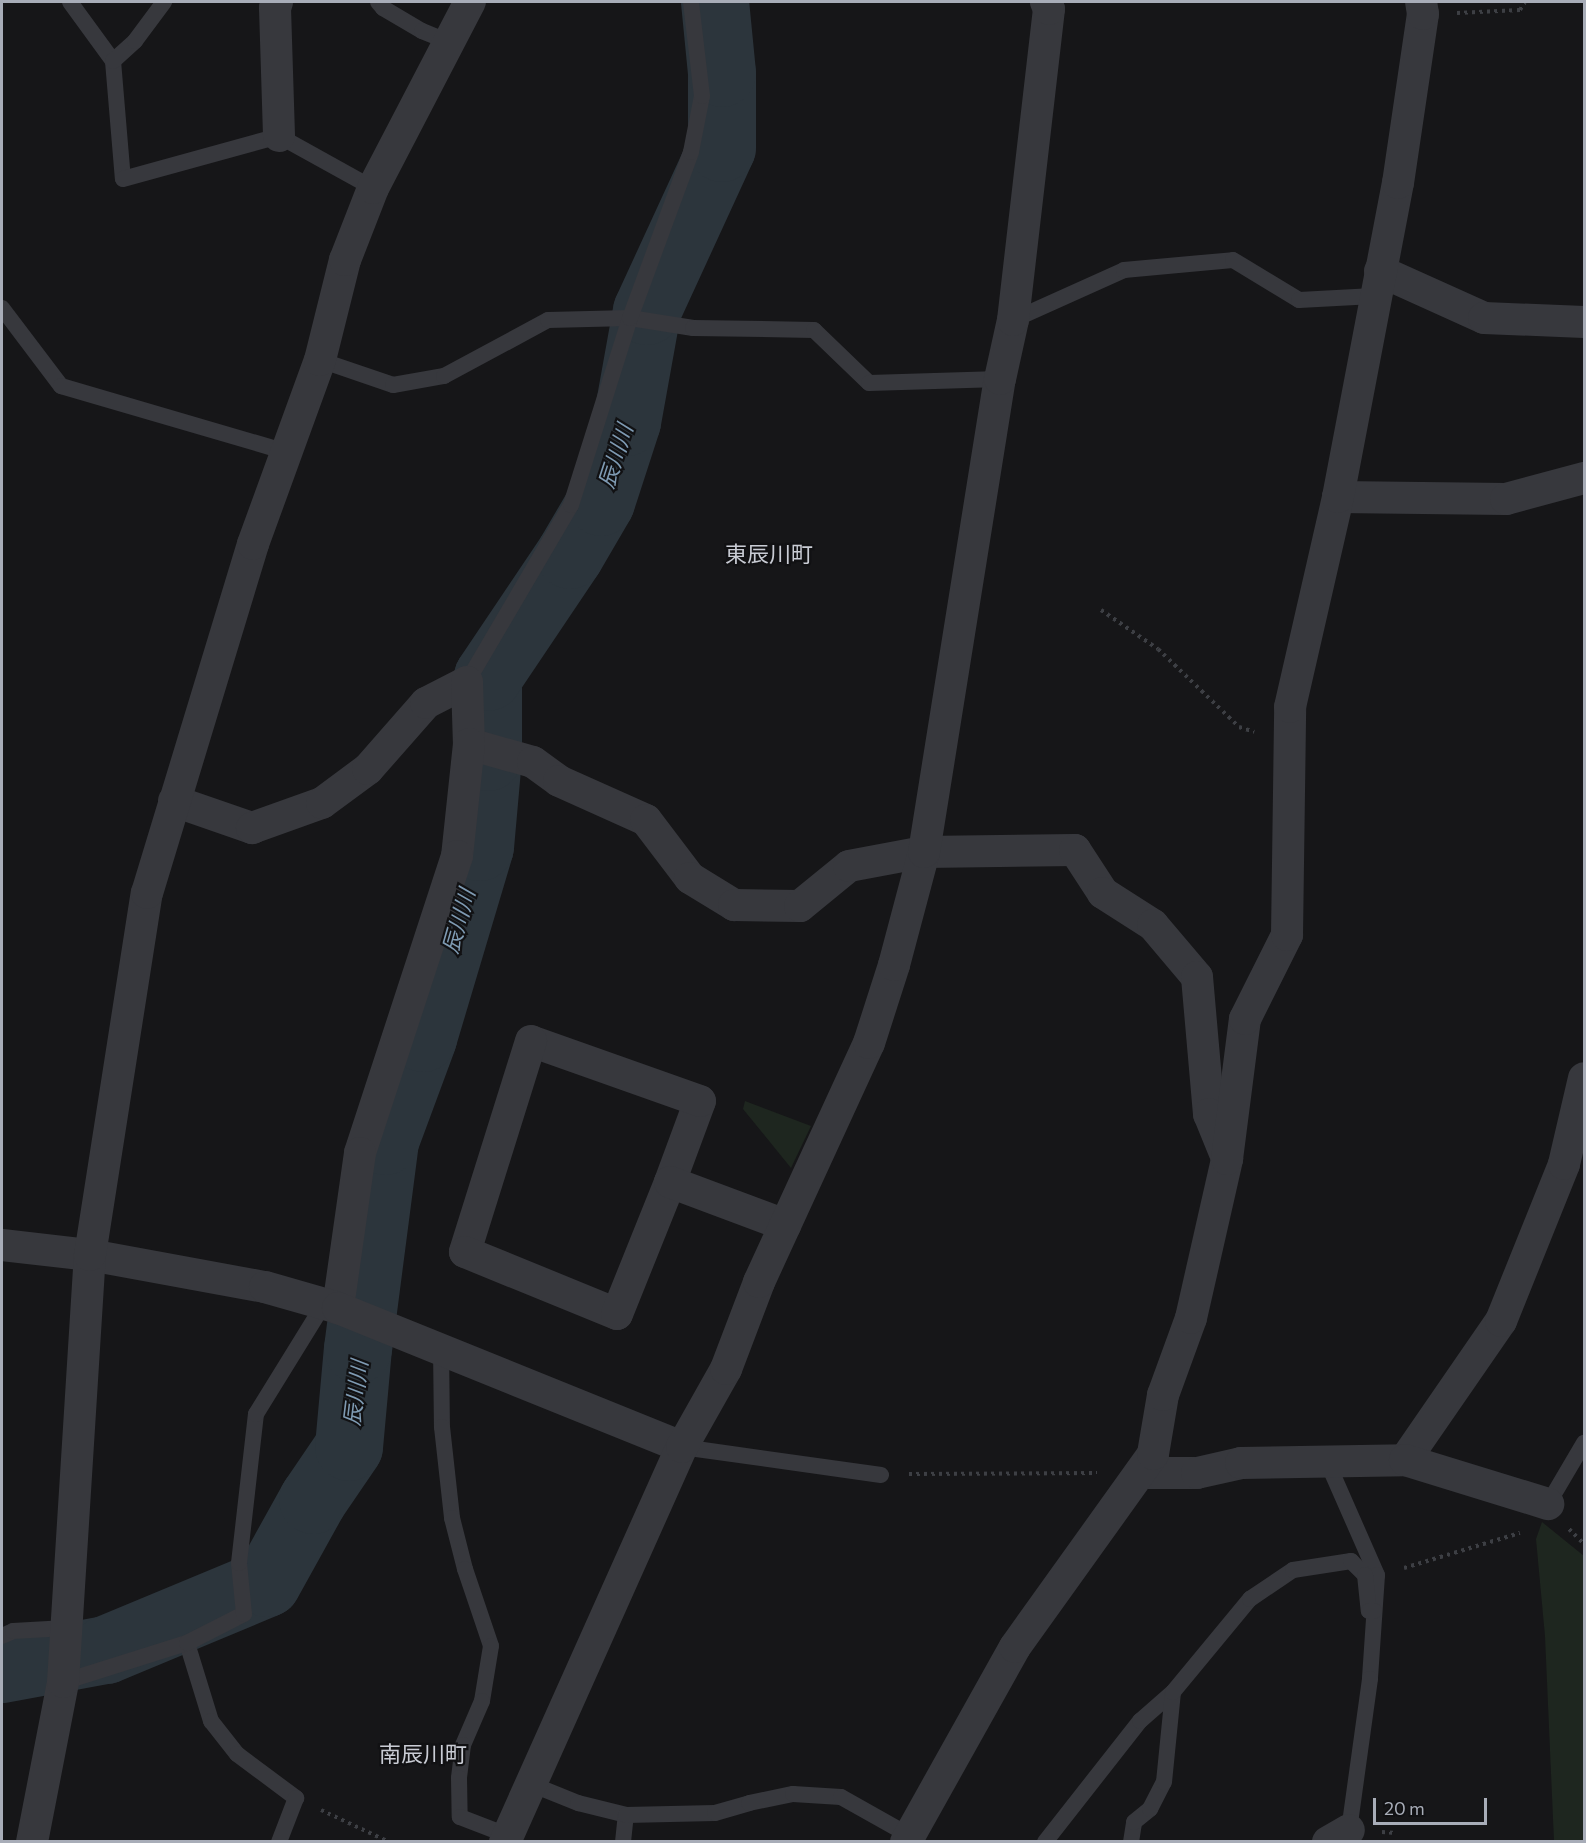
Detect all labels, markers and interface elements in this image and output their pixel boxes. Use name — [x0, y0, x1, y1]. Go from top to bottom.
water label: 辰川川 — [592, 421, 638, 491]
district label: 東辰川町 — [725, 541, 813, 567]
water label: 辰川川 — [436, 886, 480, 956]
water label: 辰川川 — [338, 1359, 372, 1427]
district label: 南辰川町 — [379, 1741, 467, 1767]
scale bar — [1376, 1786, 1490, 1824]
text: 20 m — [1384, 1797, 1425, 1819]

